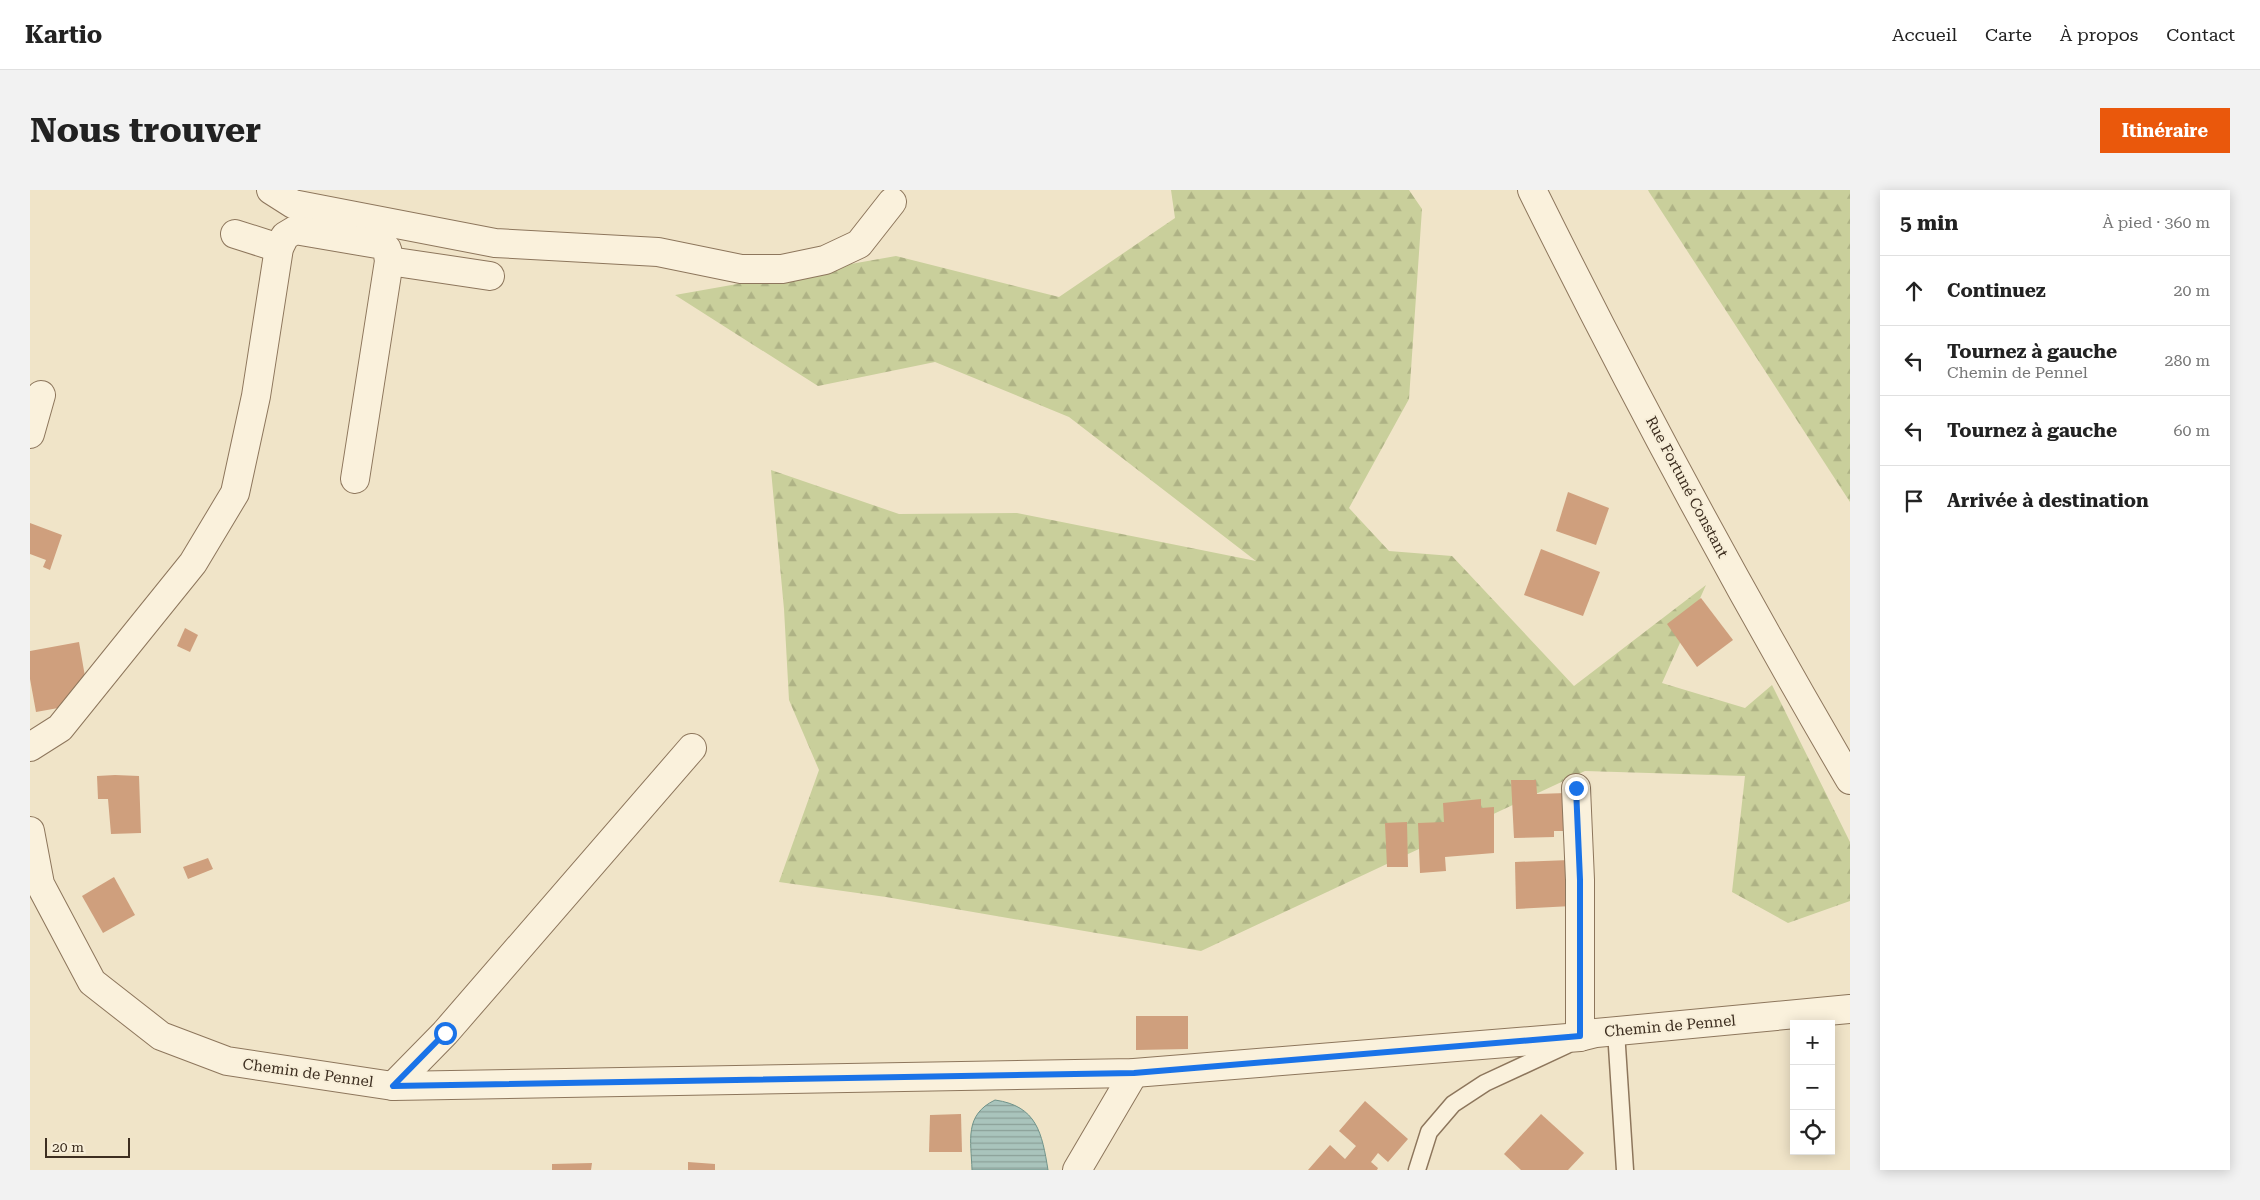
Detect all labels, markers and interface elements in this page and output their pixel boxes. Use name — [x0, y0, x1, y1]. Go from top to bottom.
text: Kartio — [25, 21, 102, 49]
text: Accueil — [1892, 24, 1957, 45]
text: Carte — [1985, 24, 2032, 45]
text: À propos — [2060, 24, 2138, 45]
text: Contact — [2166, 24, 2235, 45]
button: Itinéraire — [2100, 108, 2230, 153]
text: Nous trouver — [30, 110, 261, 151]
text: 5 min — [1900, 211, 1958, 235]
text: À pied · 360 m — [2102, 213, 2210, 232]
icon: ahead — [1900, 277, 1928, 305]
text: Continuez — [1947, 279, 2046, 302]
text: 20 m — [2173, 281, 2210, 300]
text: Tournez à gauche — [1947, 340, 2117, 363]
icon: left — [1900, 347, 1928, 375]
text: 280 m — [2164, 351, 2210, 370]
text: Chemin de Pennel — [1947, 363, 2088, 382]
street label: Rue Fortuné Constant — [1642, 413, 1732, 561]
icon: left — [1900, 417, 1928, 445]
text: Tournez à gauche — [1947, 419, 2117, 442]
text: 60 m — [2173, 421, 2210, 440]
icon: arrive — [1900, 487, 1928, 515]
text: Arrivée à destination — [1947, 489, 2149, 512]
route end — [1565, 777, 1588, 800]
street label: Chemin de Pennel — [1604, 1011, 1737, 1041]
map controls — [1790, 1020, 1835, 1155]
button: + — [1790, 1020, 1835, 1065]
route start — [434, 1022, 457, 1045]
street label: Chemin de Pennel — [241, 1055, 375, 1091]
button: − — [1790, 1065, 1835, 1110]
button: locate — [1790, 1110, 1835, 1155]
scale bar — [45, 1135, 130, 1158]
text: 20 m — [52, 1139, 84, 1155]

